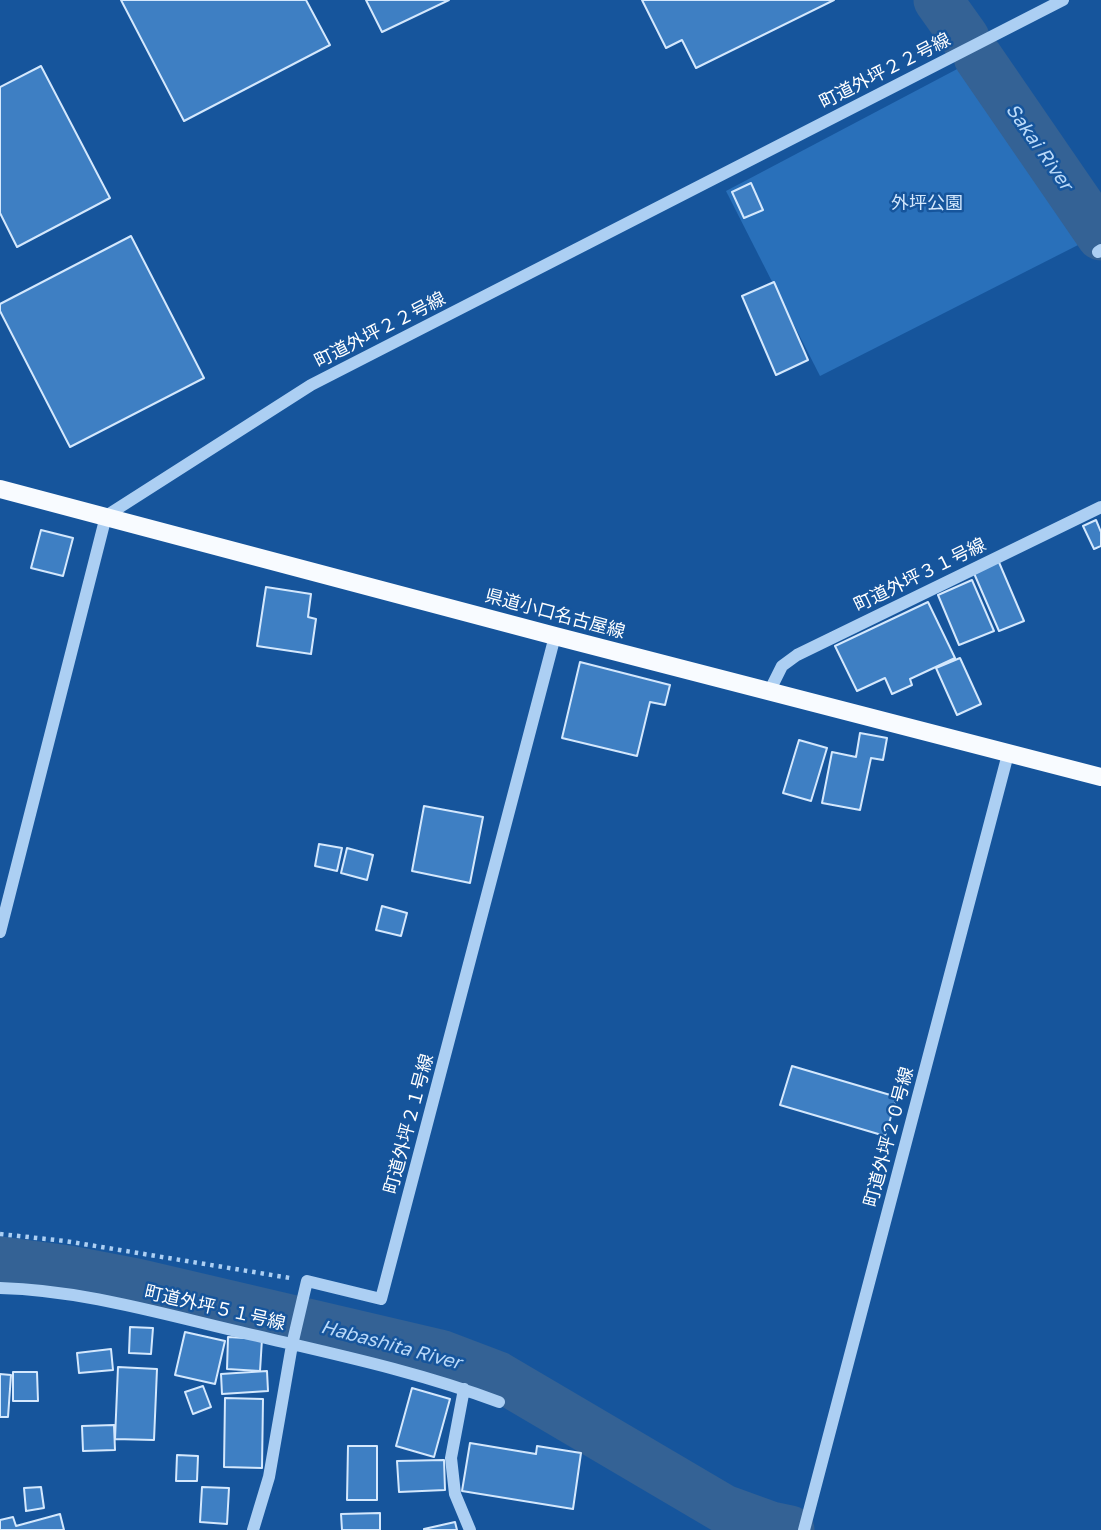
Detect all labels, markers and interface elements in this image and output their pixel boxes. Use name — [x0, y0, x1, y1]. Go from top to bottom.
street label: 町道外坪２２号線 — [816, 29, 954, 113]
water label: Sakai River — [1001, 99, 1077, 195]
park label: 外坪公園 — [891, 192, 963, 214]
street label: 町道外坪２２号線 — [311, 288, 449, 372]
street label: 町道外坪３１号線 — [851, 534, 989, 616]
street label: 県道小口名古屋線 — [483, 585, 627, 643]
street label: 町道外坪２１号線 — [380, 1052, 438, 1196]
street label: 町道外坪２０号線 — [860, 1065, 918, 1209]
street label: 町道外坪５１号線 — [142, 1281, 288, 1335]
water label: Habashita River — [318, 1315, 464, 1375]

